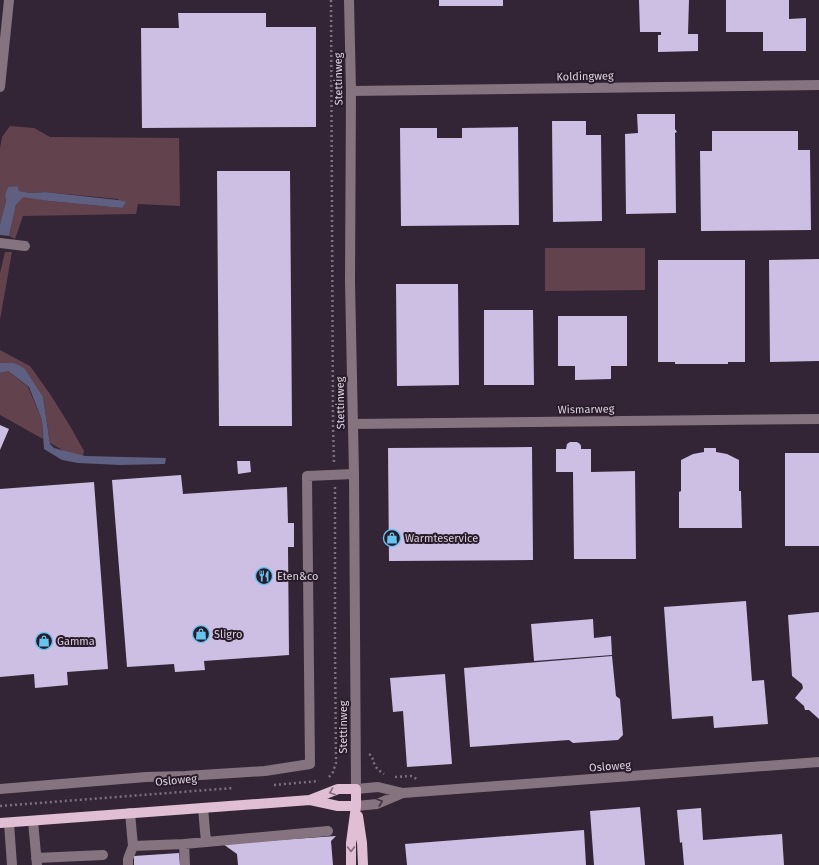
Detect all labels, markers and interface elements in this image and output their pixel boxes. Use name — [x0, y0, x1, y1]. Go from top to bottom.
street label: Stettinweg — [332, 52, 345, 106]
street label: Koldingweg — [556, 69, 614, 83]
street label: Stettinweg — [334, 376, 347, 430]
street label: Wismarweg — [558, 403, 615, 416]
shop icon: Warmteservice — [382, 528, 402, 548]
place label: Warmteservice — [405, 532, 478, 545]
restaurant icon: Eten&co — [254, 566, 274, 586]
place label: Eten&co — [277, 570, 318, 583]
shop icon: Sligro — [191, 624, 211, 644]
place label: Sligro — [214, 628, 242, 641]
shop icon: Gamma — [34, 631, 54, 651]
place label: Gamma — [57, 635, 95, 648]
street label: Stettinweg — [337, 700, 350, 753]
street label: Osloweg — [589, 759, 632, 774]
street label: Osloweg — [155, 772, 198, 789]
one-way arrow — [329, 787, 336, 795]
one-way arrow — [377, 799, 384, 807]
one-way arrow — [347, 846, 355, 852]

